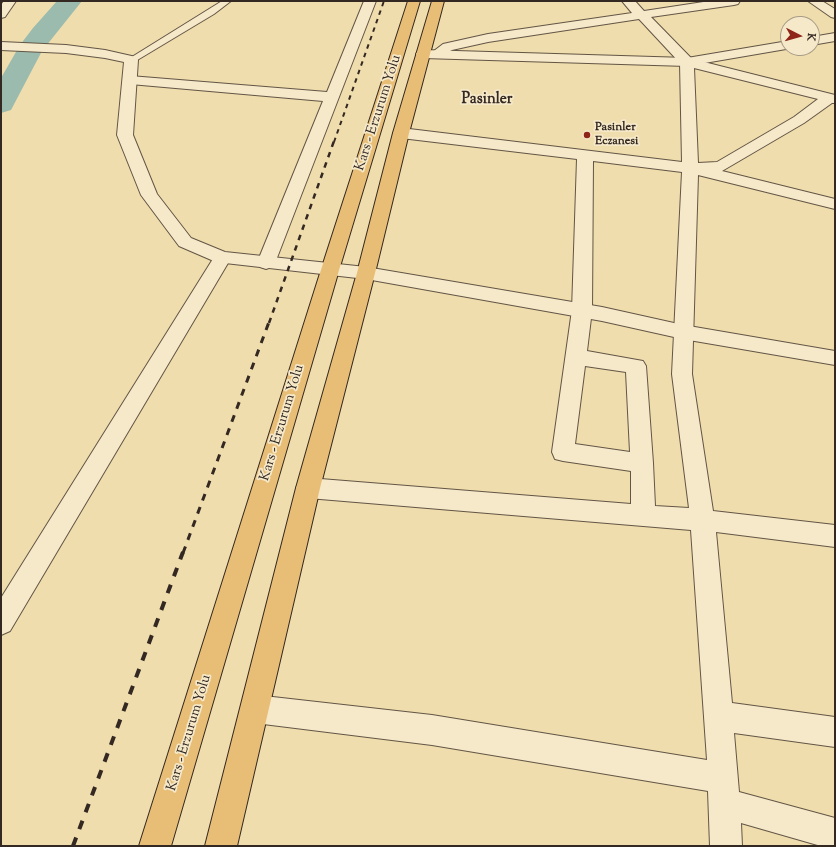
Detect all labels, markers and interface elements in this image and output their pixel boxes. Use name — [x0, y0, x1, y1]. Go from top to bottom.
north arrow — [780, 16, 820, 56]
text: K — [803, 32, 819, 42]
street label: Kars - Erzurum Yolu — [352, 53, 406, 173]
district label: Pasinler — [462, 91, 512, 109]
place label: Pasinler Eczanesi — [595, 121, 638, 149]
marker: Pasinler Eczanesi — [582, 130, 592, 140]
street label: Kars - Erzurum Yolu — [257, 363, 309, 483]
street label: Kars - Erzurum Yolu — [164, 673, 216, 793]

